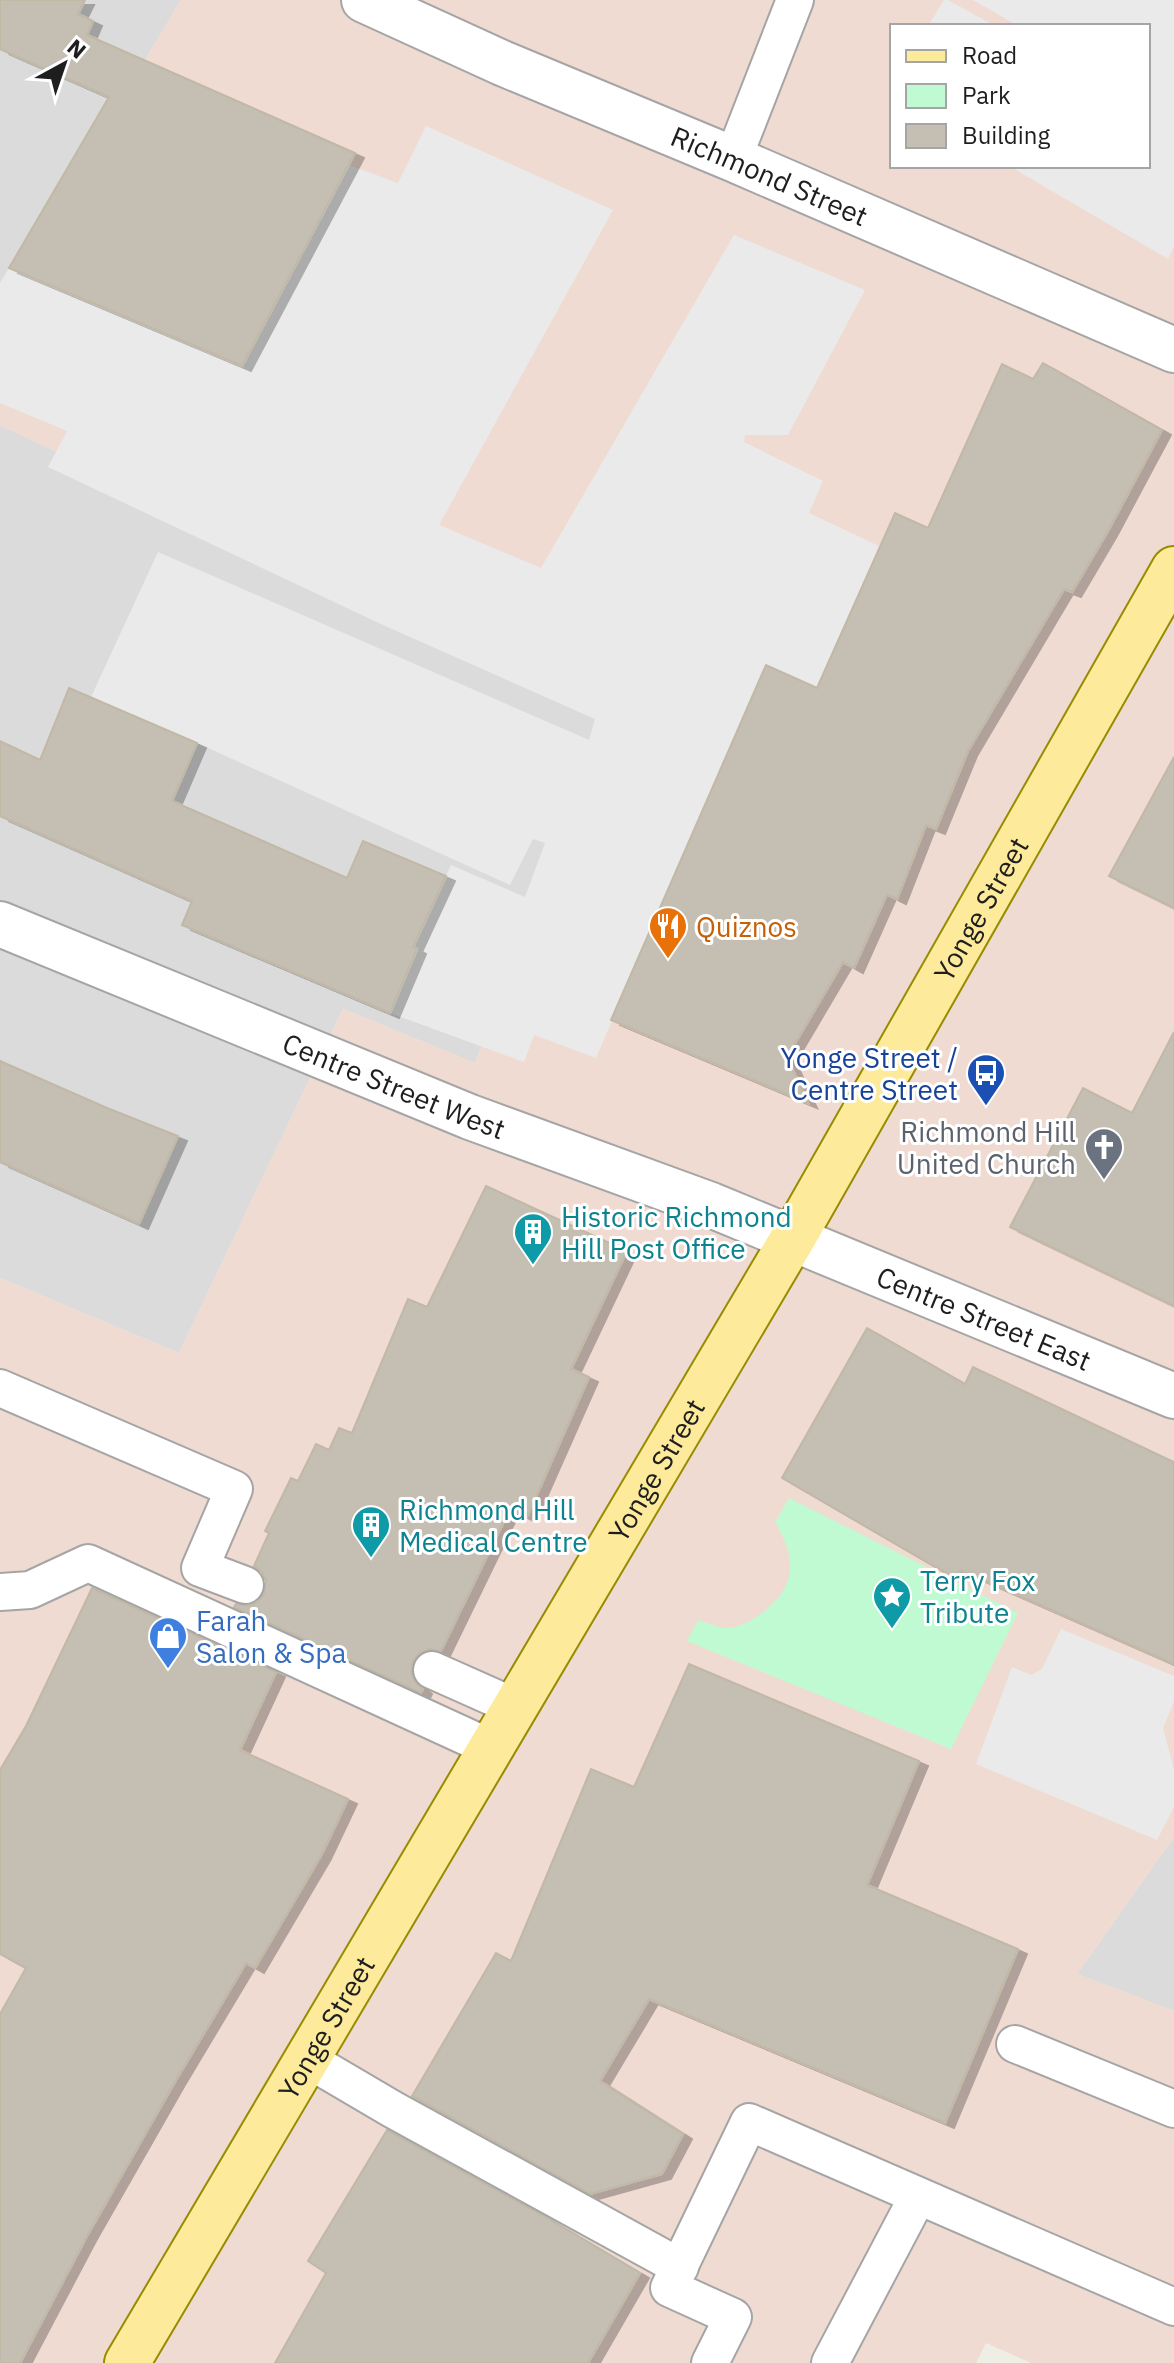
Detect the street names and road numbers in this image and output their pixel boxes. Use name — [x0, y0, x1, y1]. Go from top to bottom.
street label: Richmond Street — [666, 117, 874, 234]
street label: Yonge Street — [925, 830, 1036, 988]
street label: Centre Street West — [277, 1024, 511, 1147]
street label: Centre Street East — [871, 1257, 1097, 1378]
street label: Yonge Street — [599, 1391, 713, 1548]
street label: Yonge Street — [269, 1949, 382, 2106]

